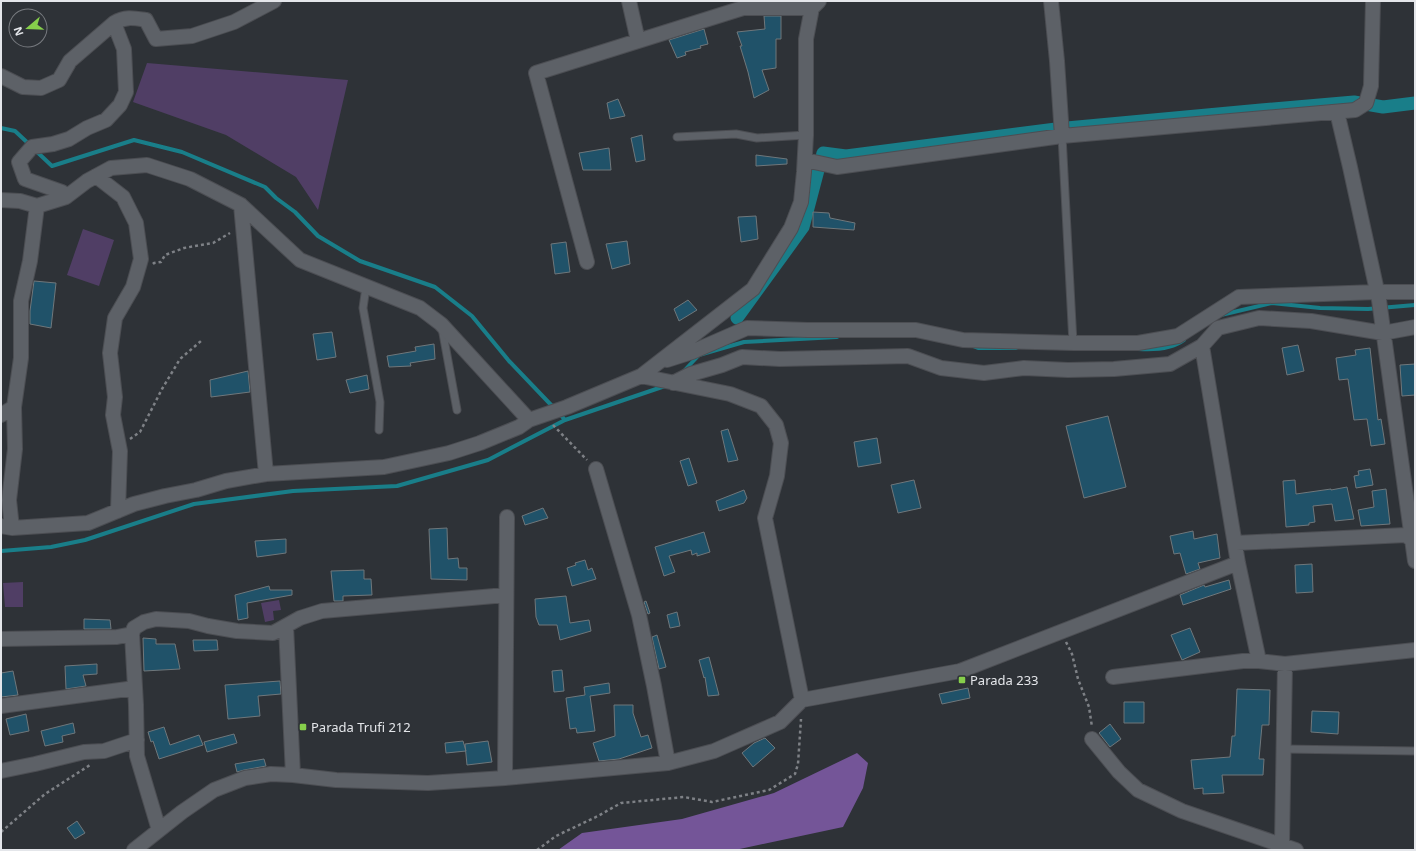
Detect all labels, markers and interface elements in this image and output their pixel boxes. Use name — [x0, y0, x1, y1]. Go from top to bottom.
north arrow — [8, 8, 48, 48]
text: N — [10, 25, 27, 38]
place label: Parada 233 — [970, 671, 1039, 689]
marker: Parada 233 — [957, 675, 967, 685]
place label: Parada Trufi 212 — [311, 718, 411, 736]
marker: Parada Trufi 212 — [298, 722, 308, 732]

